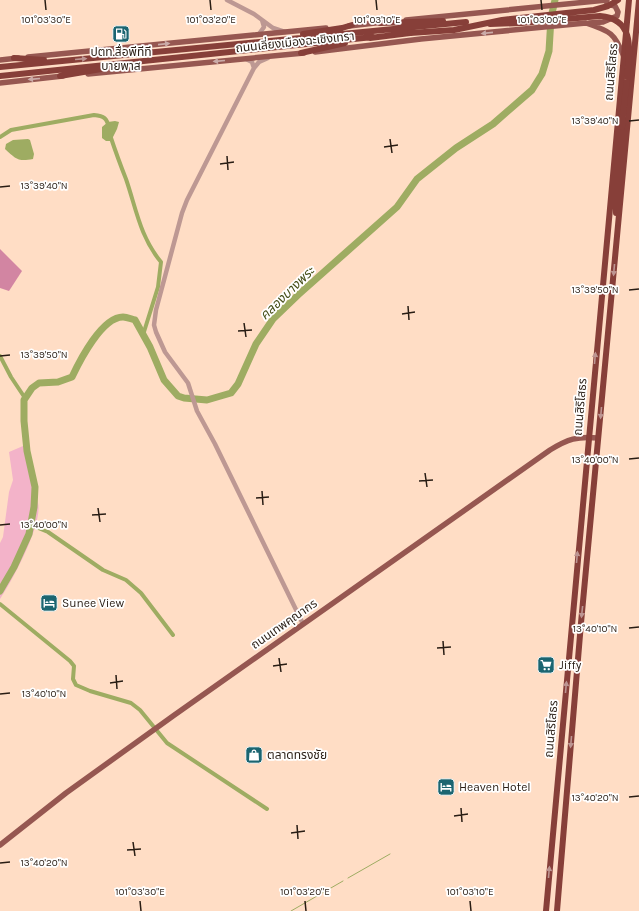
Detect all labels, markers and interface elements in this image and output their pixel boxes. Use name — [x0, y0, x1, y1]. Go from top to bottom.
text: 101°03'30"E — [21, 14, 71, 26]
text: 101°03'20"E — [186, 14, 236, 26]
text: 101°03'10"E — [353, 14, 401, 26]
text: 101°03'00"E — [517, 14, 567, 26]
fuel station icon: ปตท.สื่อพีทีที บายพาส — [111, 24, 131, 44]
street label: ถนนเลี่ยงเมืองฉะเชิงเทรา — [235, 27, 355, 55]
one-way arrow — [481, 29, 493, 36]
one-way arrow — [158, 40, 170, 47]
place label: ปตท.สื่อพีทีที บายพาส — [90, 43, 152, 73]
street label: ถนนสิริโสธร — [602, 43, 620, 101]
one-way arrow — [75, 56, 87, 62]
one-way arrow — [213, 57, 225, 64]
one-way arrow — [28, 76, 40, 82]
text: 13°39'40"N — [571, 115, 619, 127]
text: 13°39'40"N — [20, 180, 68, 192]
water label: คลองบางพระ — [257, 262, 318, 323]
one-way arrow — [611, 264, 617, 276]
text: 13°39'50"N — [571, 284, 619, 296]
text: 13°39'50"N — [20, 349, 68, 361]
one-way arrow — [592, 352, 598, 364]
street label: ถนนสิริโสธร — [571, 378, 589, 436]
one-way arrow — [597, 407, 604, 419]
text: 13°40'00"N — [571, 454, 619, 466]
text: 13°40'00"N — [20, 519, 68, 531]
one-way arrow — [574, 551, 581, 563]
hotel icon: Sunee View — [39, 593, 59, 613]
place label: Sunee View — [62, 596, 124, 610]
street label: ถนนเทพคุณากร — [248, 596, 320, 652]
one-way arrow — [579, 606, 586, 618]
text: 13°40'10"N — [573, 623, 617, 635]
supermarket icon: Jiffy — [536, 655, 556, 675]
place label: Jiffy — [559, 658, 582, 672]
one-way arrow — [562, 681, 569, 693]
text: 13°40'10"N — [22, 688, 66, 700]
street label: ถนนสิริโสธร — [542, 700, 560, 758]
one-way arrow — [568, 736, 575, 748]
shop icon: ตลาดทรงชัย — [244, 745, 264, 765]
place label: ตลาดทรงชัย — [267, 748, 327, 762]
hotel icon: Heaven Hotel — [436, 777, 456, 797]
place label: Heaven Hotel — [459, 780, 531, 794]
text: 13°40'20"N — [571, 792, 619, 804]
text: 13°40'20"N — [20, 857, 68, 869]
one-way arrow — [545, 866, 552, 878]
text: 101°03'30"E — [115, 886, 165, 898]
text: 101°03'20"E — [280, 886, 330, 898]
text: 101°03'10"E — [446, 886, 494, 898]

